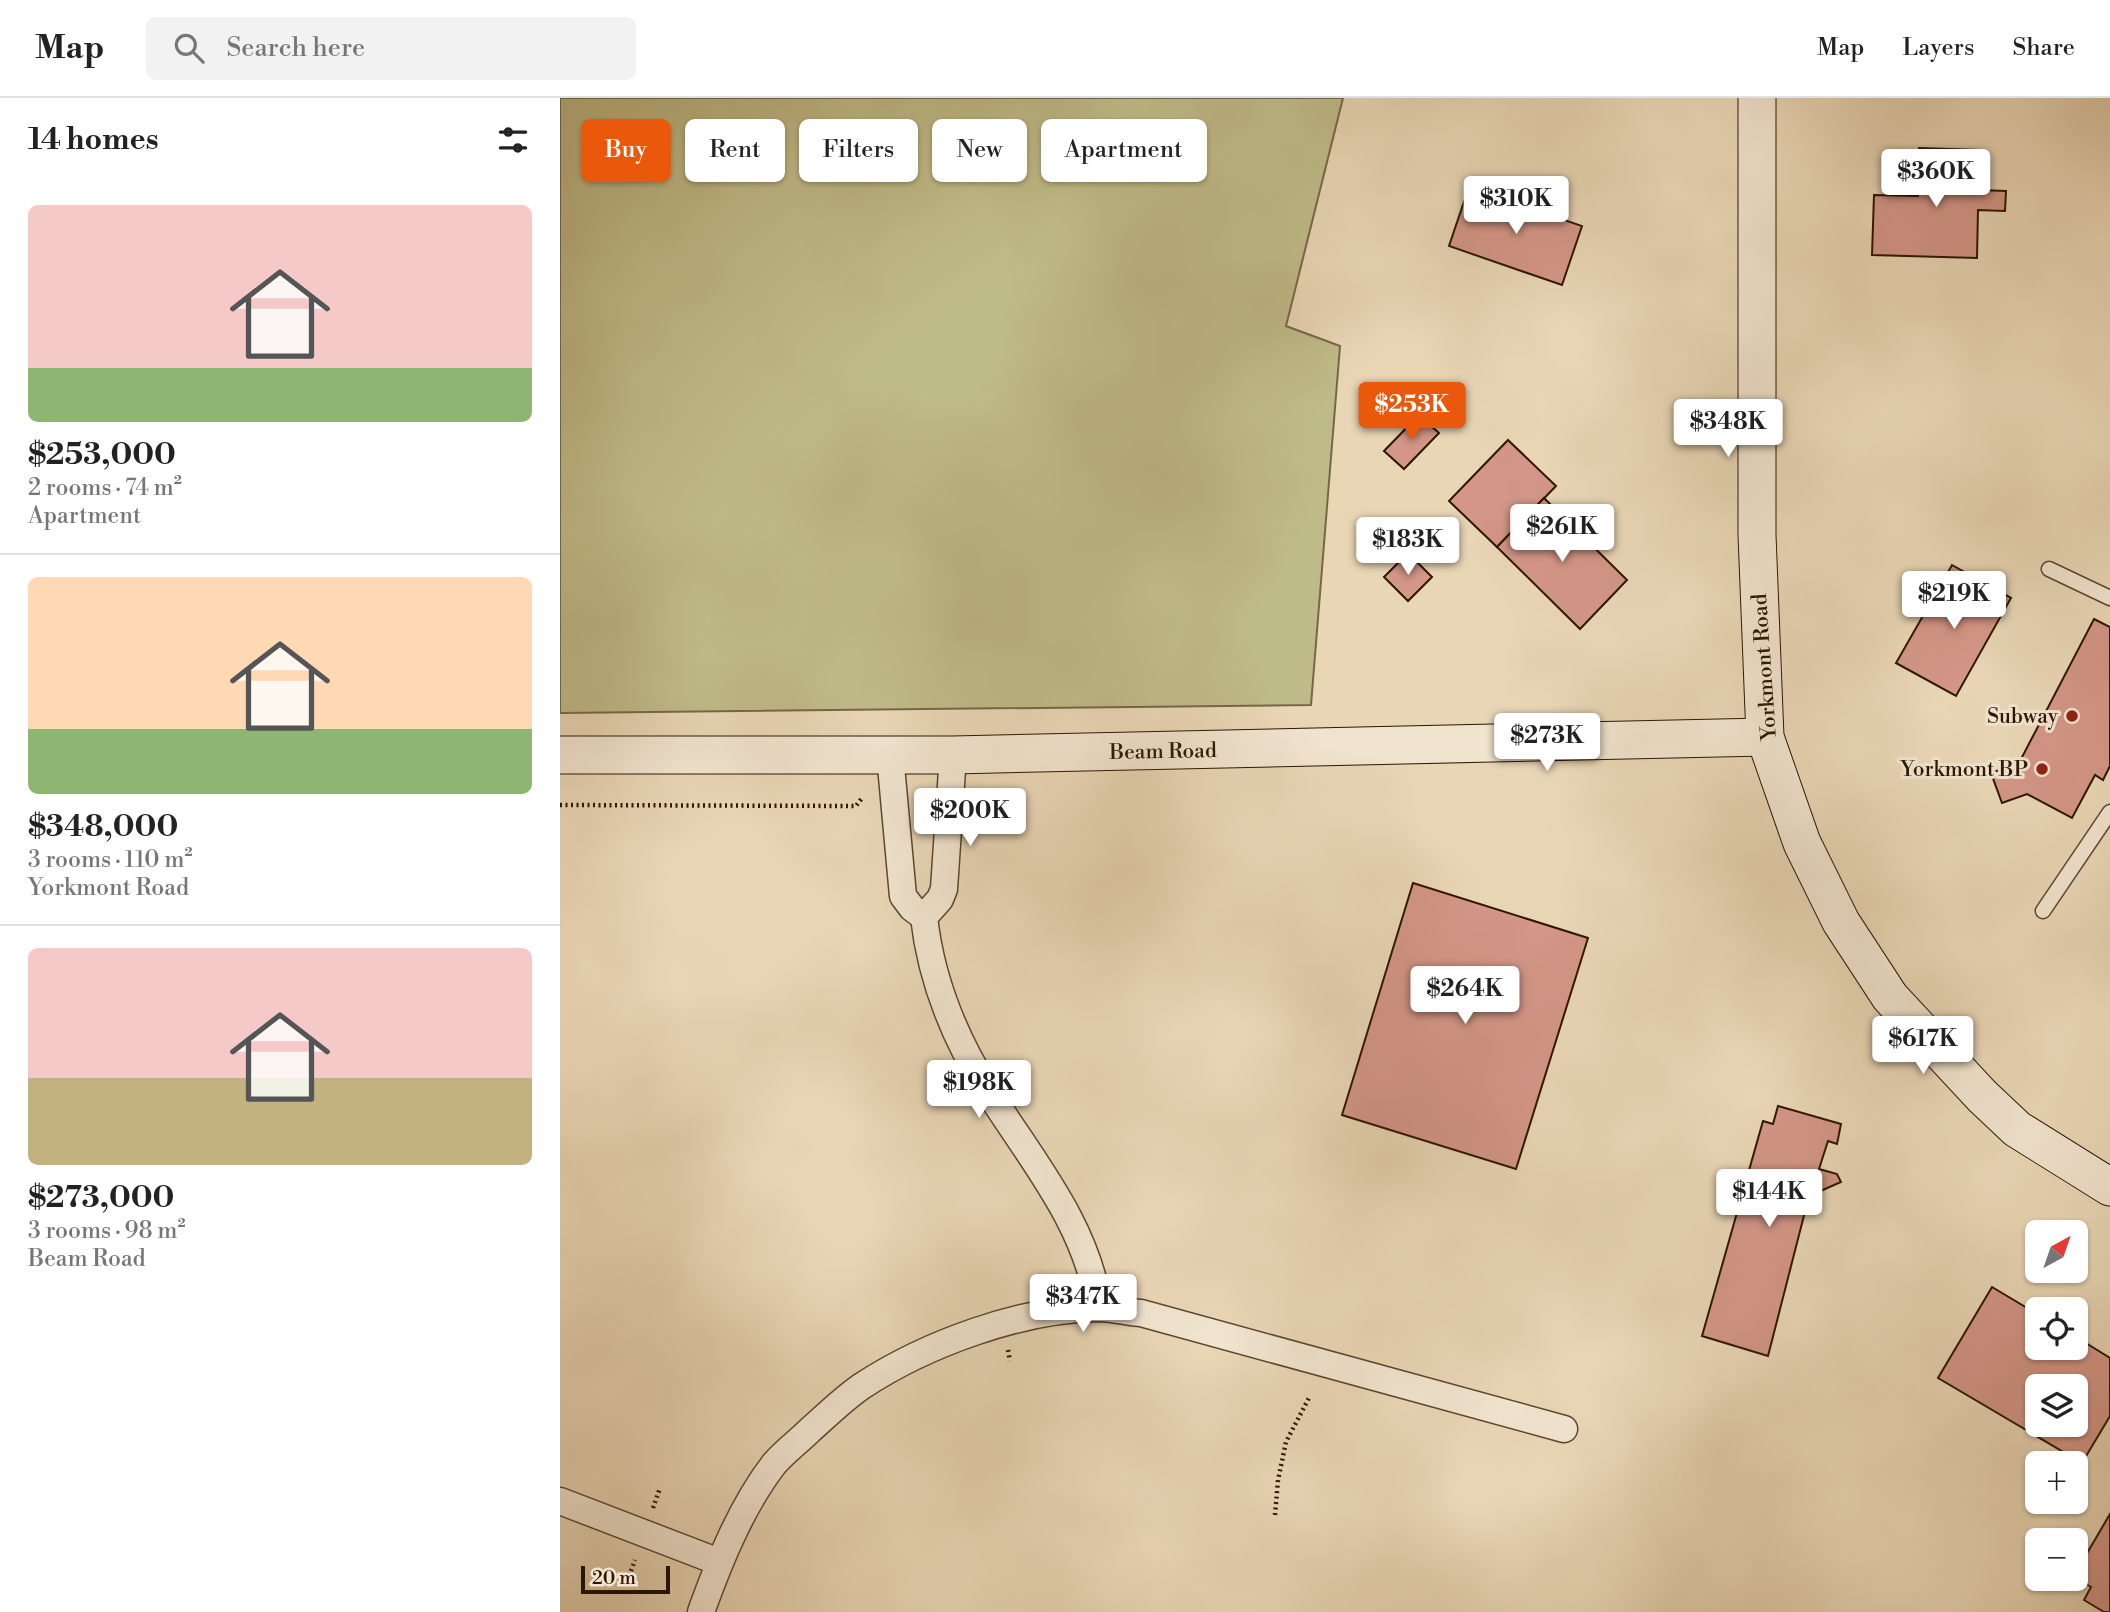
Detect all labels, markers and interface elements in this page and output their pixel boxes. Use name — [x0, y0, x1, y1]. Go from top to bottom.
search box — [146, 17, 636, 80]
text: Map — [35, 28, 104, 69]
icon: search — [170, 29, 208, 67]
text: Search here — [226, 32, 365, 64]
text: Map — [1817, 33, 1864, 63]
text: Layers — [1902, 33, 1974, 63]
text: Share — [2012, 33, 2075, 63]
chip: Buy — [581, 119, 671, 182]
chip: Rent — [685, 119, 785, 182]
chip: Filters — [799, 119, 918, 182]
chip: New — [932, 119, 1027, 182]
chip: Apartment — [1041, 119, 1207, 182]
text: 14 homes — [28, 121, 159, 159]
icon: filters — [494, 121, 532, 159]
pin: $360K — [1887, 150, 1985, 209]
text: $360K — [1897, 158, 1975, 186]
pin: $310K — [1467, 176, 1565, 236]
text: $310K — [1480, 185, 1552, 213]
icon: home — [217, 251, 343, 377]
pin: $253K — [1363, 382, 1461, 442]
text: $253K — [1375, 391, 1449, 419]
pin: $348K — [1679, 400, 1777, 459]
text: $348K — [1690, 408, 1766, 436]
text: $253,000 — [28, 436, 176, 474]
text: 2 rooms · 74 m² — [28, 474, 182, 502]
text: Apartment — [28, 502, 141, 530]
pin: $261K — [1513, 504, 1611, 564]
text: $261K — [1526, 513, 1598, 541]
pin: $183K — [1359, 518, 1457, 577]
text: $183K — [1372, 526, 1444, 554]
pin: $219K — [1905, 572, 2003, 631]
text: $219K — [1918, 580, 1990, 608]
street label: Yorkmont Road — [1747, 593, 1783, 742]
icon: home — [217, 623, 343, 749]
place label: Subway — [1987, 704, 2059, 730]
marker: Subway — [2064, 708, 2080, 724]
pin: $273K — [1498, 714, 1596, 773]
text: $273K — [1510, 722, 1584, 750]
street label: Beam Road — [1108, 738, 1217, 766]
place label: Yorkmont BP — [1900, 757, 2028, 783]
marker: Yorkmont BP — [2034, 761, 2050, 777]
pin: $200K — [921, 788, 1019, 848]
text: $200K — [930, 797, 1010, 825]
text: $348,000 — [28, 808, 178, 846]
text: 3 rooms · 110 m² — [28, 846, 192, 874]
text: Yorkmont Road — [28, 874, 189, 902]
pin: $264K — [1416, 967, 1514, 1026]
text: $264K — [1426, 975, 1504, 1003]
icon: home — [217, 994, 343, 1120]
pin: $617K — [1874, 1016, 1972, 1076]
text: $617K — [1888, 1025, 1958, 1053]
pin: $198K — [930, 1060, 1028, 1120]
text: $198K — [943, 1069, 1015, 1097]
pin: $144K — [1720, 1170, 1818, 1229]
text: $144K — [1732, 1178, 1806, 1206]
text: $273,000 — [28, 1179, 174, 1217]
text: 3 rooms · 98 m² — [28, 1217, 185, 1245]
north arrow — [2025, 1220, 2088, 1283]
map controls — [2025, 1220, 2088, 1591]
text: Beam Road — [28, 1245, 146, 1273]
pin: $347K — [1034, 1274, 1132, 1334]
text: $347K — [1046, 1283, 1120, 1311]
button: locate — [2025, 1297, 2088, 1360]
button: layers — [2025, 1374, 2088, 1437]
button: + — [2025, 1451, 2088, 1514]
button: − — [2025, 1528, 2088, 1591]
scale bar — [581, 1563, 670, 1595]
text: 20 m — [592, 1566, 636, 1590]

